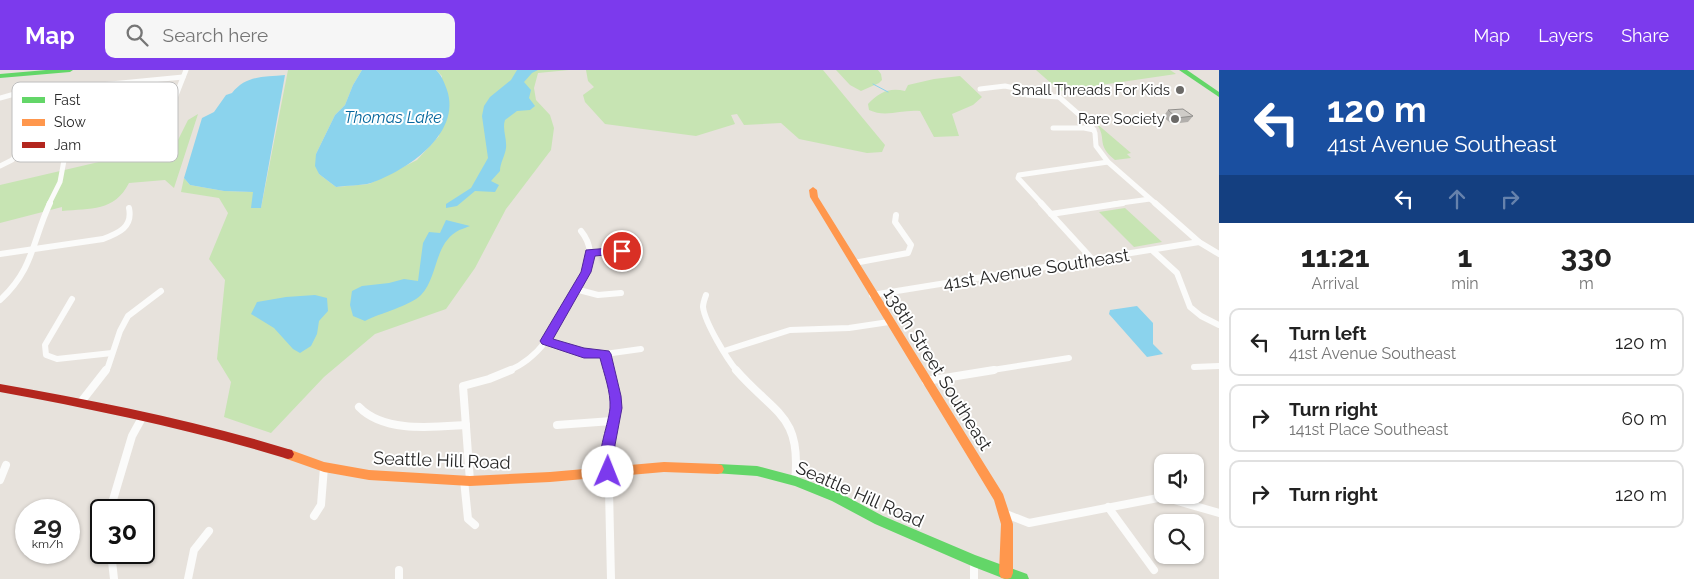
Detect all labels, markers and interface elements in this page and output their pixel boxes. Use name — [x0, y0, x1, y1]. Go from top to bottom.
search box — [105, 13, 455, 58]
text: Map — [25, 21, 75, 50]
icon: search — [123, 21, 151, 49]
text: Search here — [163, 24, 268, 46]
text: Map — [1474, 25, 1510, 46]
text: Layers — [1538, 25, 1593, 46]
text: Share — [1621, 25, 1669, 46]
place label: Small Threads For Kids — [1012, 81, 1170, 99]
legend — [12, 82, 178, 162]
marker: Small Threads For Kids — [1174, 84, 1186, 96]
text: 120 m — [1327, 89, 1427, 130]
icon: left — [1244, 90, 1309, 155]
text: Fast — [54, 92, 81, 108]
water label: Thomas Lake — [344, 108, 442, 127]
place label: Rare Society — [1078, 110, 1165, 128]
marker: Rare Society — [1169, 113, 1181, 125]
text: Slow — [54, 114, 86, 130]
text: 41st Avenue Southeast — [1327, 131, 1557, 157]
text: Jam — [54, 137, 81, 153]
icon: left — [1390, 185, 1418, 213]
icon: ahead — [1443, 185, 1471, 213]
icon: right — [1496, 185, 1524, 213]
pin — [601, 230, 643, 272]
icon: arrive — [608, 237, 636, 265]
text: 11:21 — [1301, 239, 1369, 274]
text: 1 — [1458, 239, 1472, 274]
text: 330 — [1560, 239, 1612, 274]
street label: 41st Avenue Southeast — [942, 244, 1130, 294]
text: Arrival — [1312, 274, 1359, 293]
text: min — [1451, 274, 1479, 293]
text: m — [1579, 274, 1594, 293]
street label: 138th Street Southeast — [879, 284, 997, 454]
text: Turn left — [1289, 322, 1366, 344]
icon: left — [1246, 328, 1274, 356]
text: 120 m — [1615, 331, 1667, 353]
text: 41st Avenue Southeast — [1289, 344, 1456, 363]
text: Turn right — [1289, 398, 1378, 420]
icon: right — [1246, 404, 1274, 432]
text: 60 m — [1622, 407, 1667, 429]
text: 141st Place Southeast — [1289, 420, 1448, 439]
position arrow — [581, 445, 633, 497]
street label: Seattle Hill Road — [373, 447, 511, 473]
map controls — [1154, 454, 1204, 564]
button: sound — [1154, 454, 1204, 504]
street label: Seattle Hill Road — [793, 456, 927, 532]
icon: right — [1246, 480, 1274, 508]
text: Turn right — [1289, 483, 1378, 505]
text: 120 m — [1615, 483, 1667, 505]
speed limit sign: 30 — [90, 499, 155, 564]
text: 29 — [33, 510, 62, 540]
button: search — [1154, 514, 1204, 564]
text: km/h — [32, 537, 63, 551]

